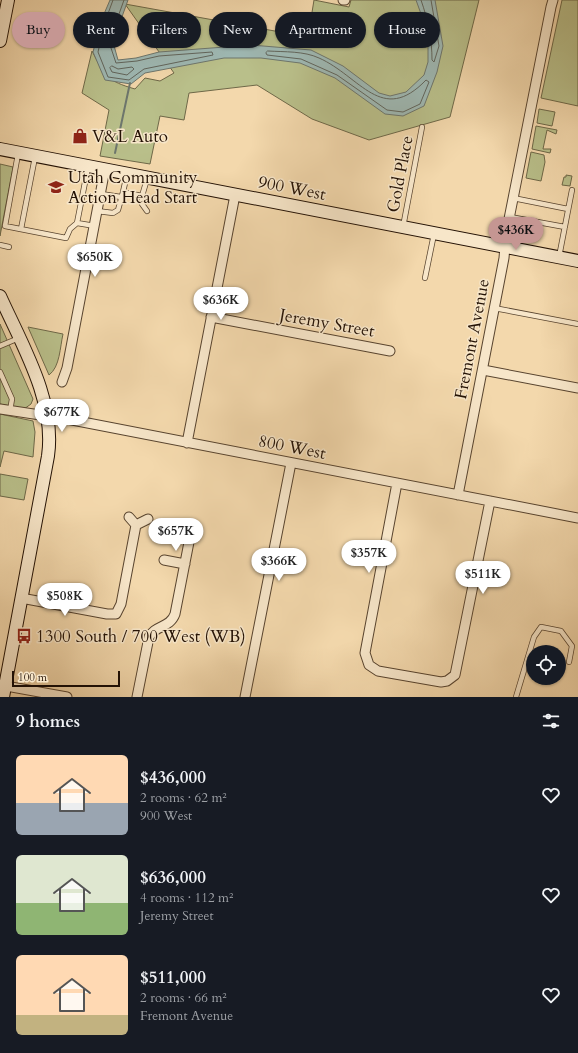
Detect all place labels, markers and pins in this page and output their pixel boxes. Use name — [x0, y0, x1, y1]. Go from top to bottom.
place label: V&L Auto — [92, 125, 168, 148]
shop icon: V&L Auto — [71, 127, 89, 145]
place label: Utah Community Action Head Start — [68, 166, 198, 209]
school or university icon: Utah Community Action Head Start — [47, 178, 65, 196]
pin: $436K — [488, 217, 544, 251]
pin: $650K — [67, 244, 123, 278]
pin: $636K — [193, 287, 249, 321]
pin: $677K — [34, 399, 90, 433]
pin: $657K — [148, 518, 204, 552]
pin: $357K — [341, 540, 397, 574]
pin: $366K — [251, 548, 307, 582]
pin: $511K — [455, 561, 511, 595]
pin: $508K — [37, 583, 93, 617]
place label: 1300 South / 700 West (WB) — [36, 625, 246, 648]
bus stop icon: 1300 South / 700 West (WB) — [15, 627, 33, 645]

